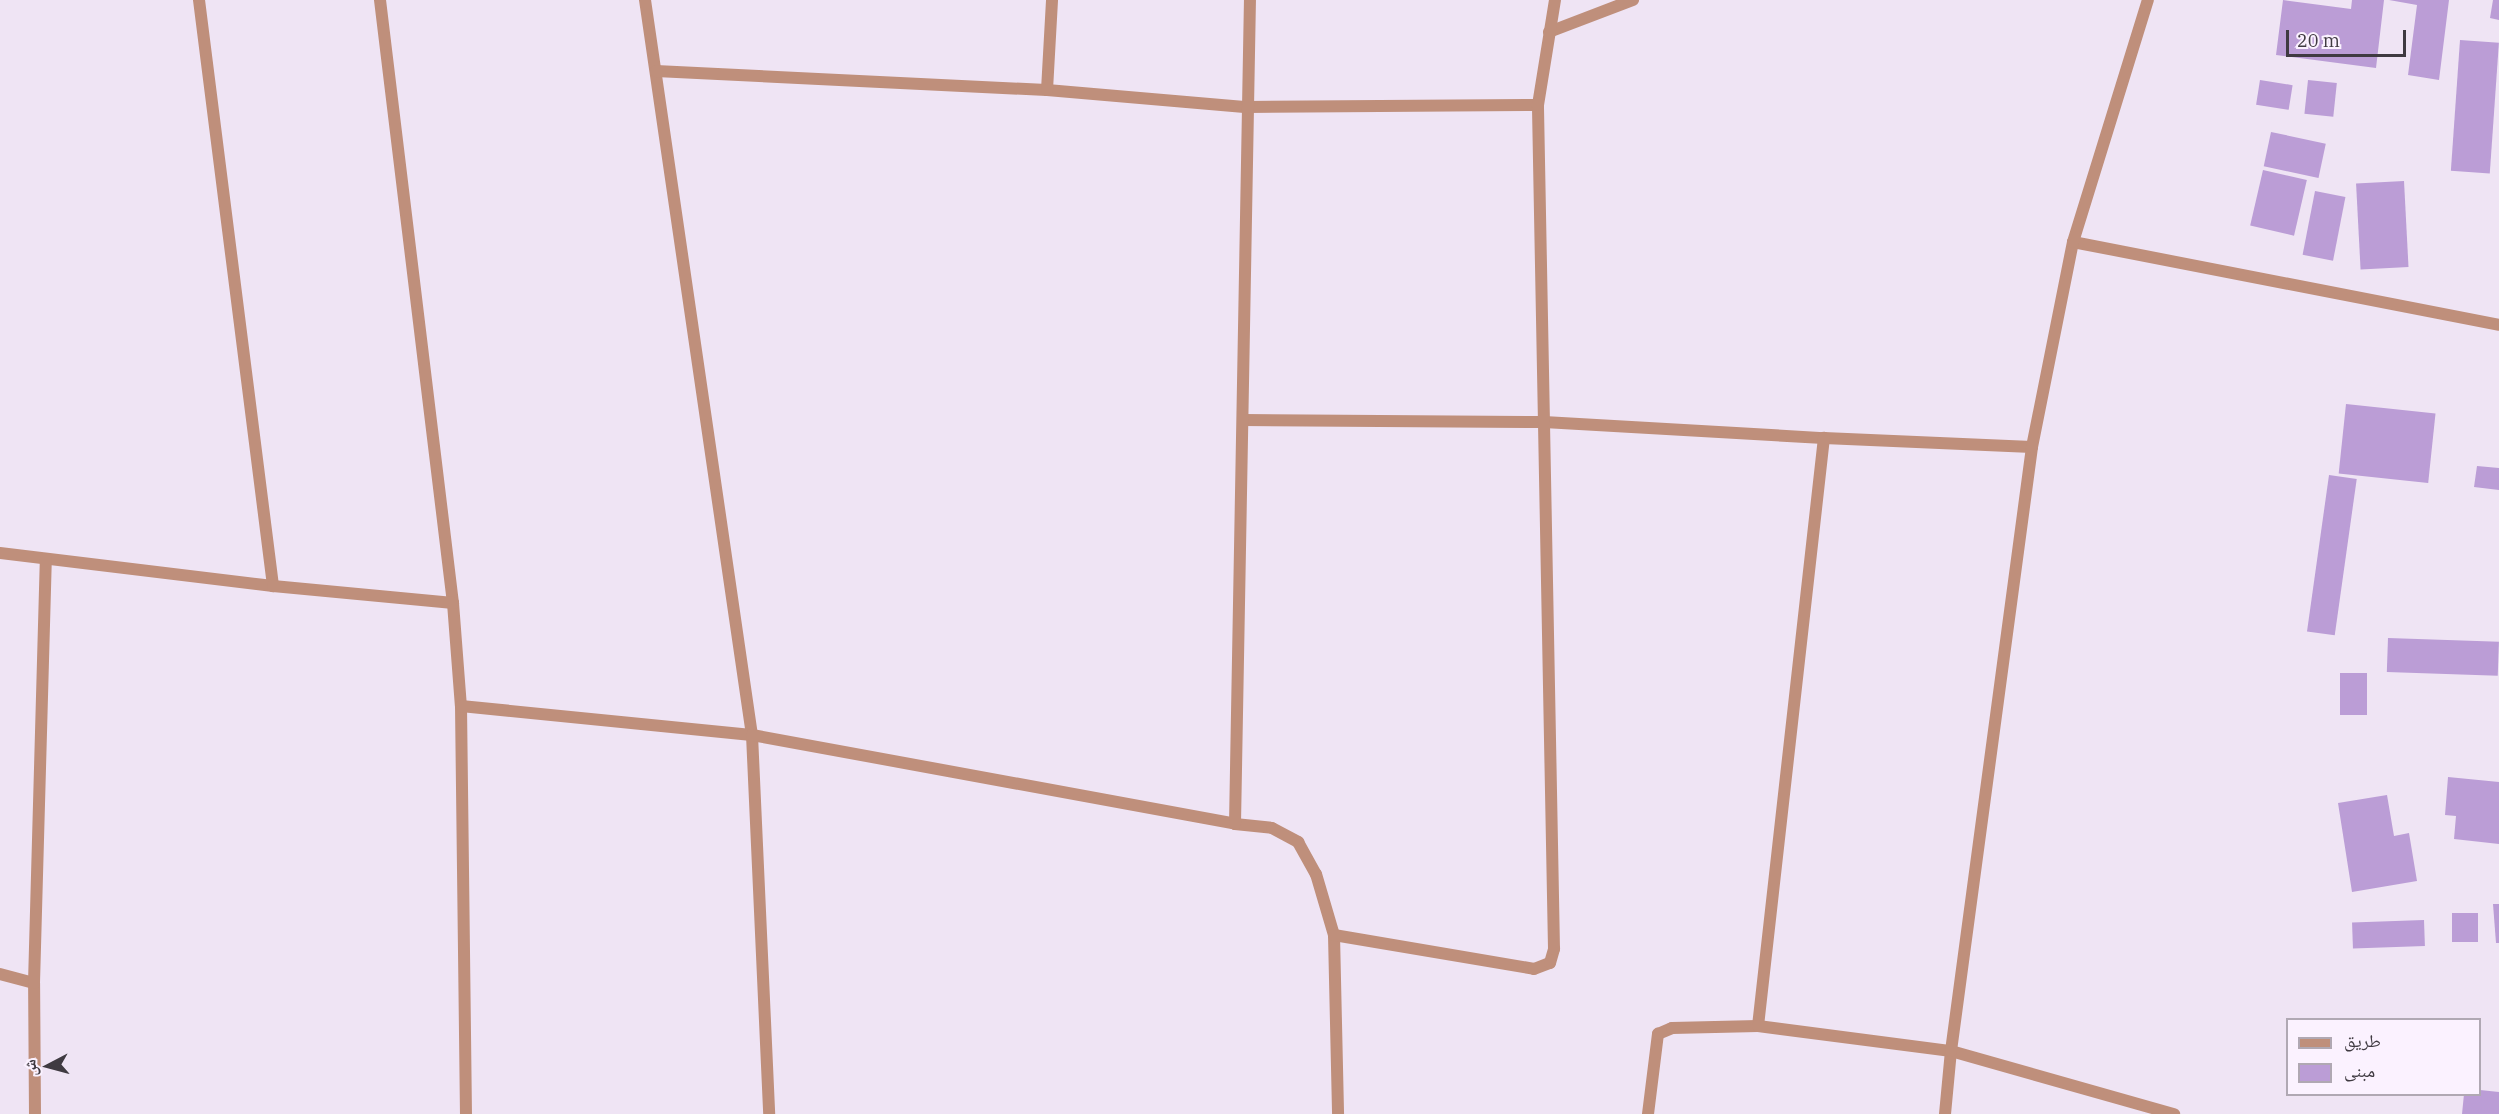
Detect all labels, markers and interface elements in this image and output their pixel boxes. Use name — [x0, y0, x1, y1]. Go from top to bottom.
scale bar — [2289, 18, 2409, 56]
text: 20 m — [2297, 29, 2340, 52]
legend — [2286, 1018, 2481, 1096]
text: طريق — [2344, 1029, 2381, 1052]
north arrow — [18, 1036, 78, 1096]
text: ش — [19, 1058, 41, 1077]
text: مبنى — [2344, 1059, 2375, 1082]

